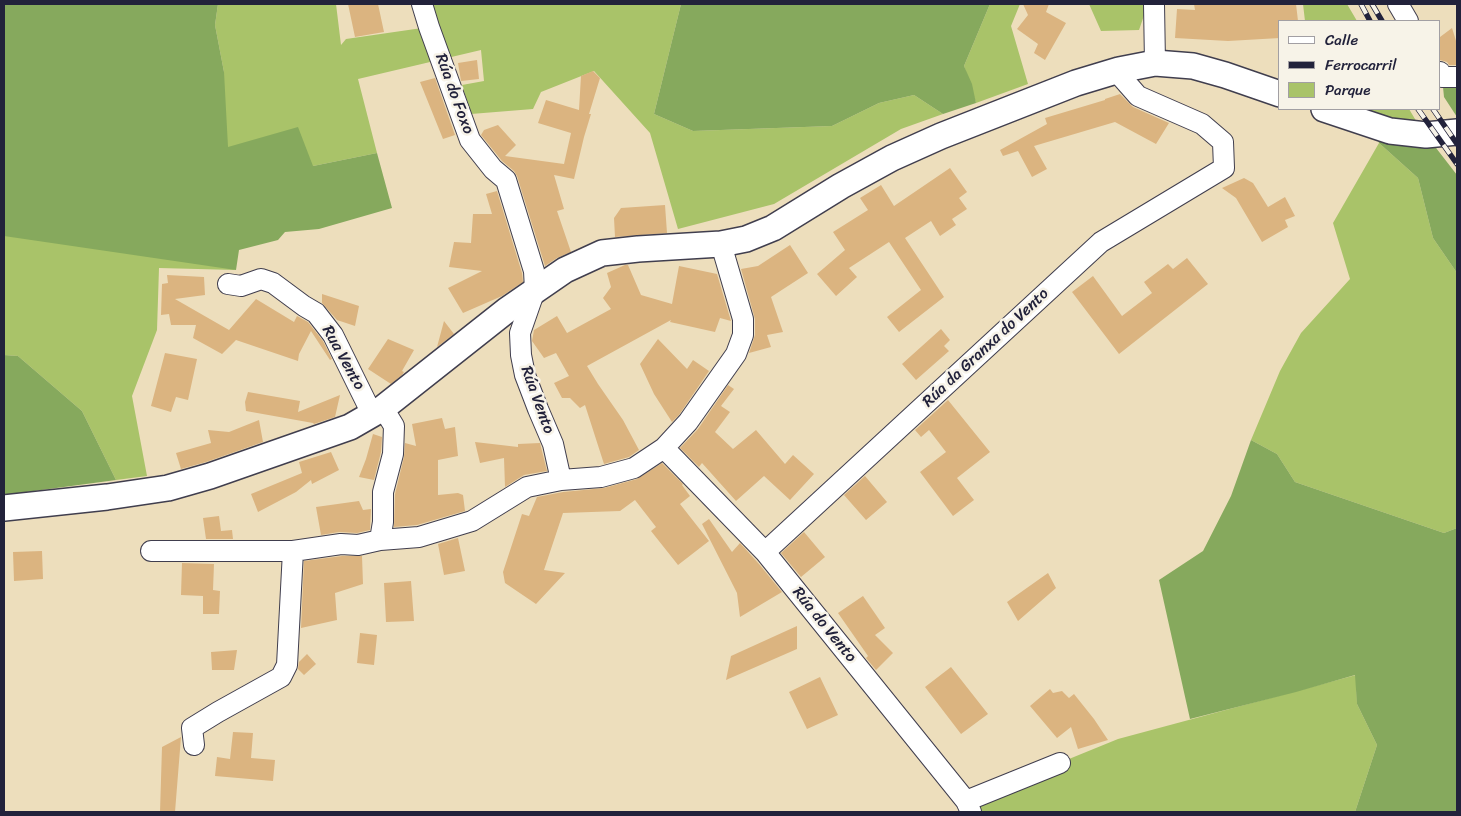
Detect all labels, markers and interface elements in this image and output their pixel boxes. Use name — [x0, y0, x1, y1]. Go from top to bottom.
legend — [1278, 20, 1441, 110]
text: Calle — [1325, 27, 1358, 53]
street label: Rúa do Foxo — [431, 51, 477, 137]
text: Ferrocarril — [1325, 52, 1397, 78]
text: Parque — [1325, 77, 1370, 103]
street label: Rúa da Granxa do Vento — [919, 285, 1053, 411]
street label: Rua Vento — [317, 322, 369, 394]
street label: Rúa Vento — [516, 364, 558, 436]
street label: Rúa do Vento — [788, 583, 860, 667]

